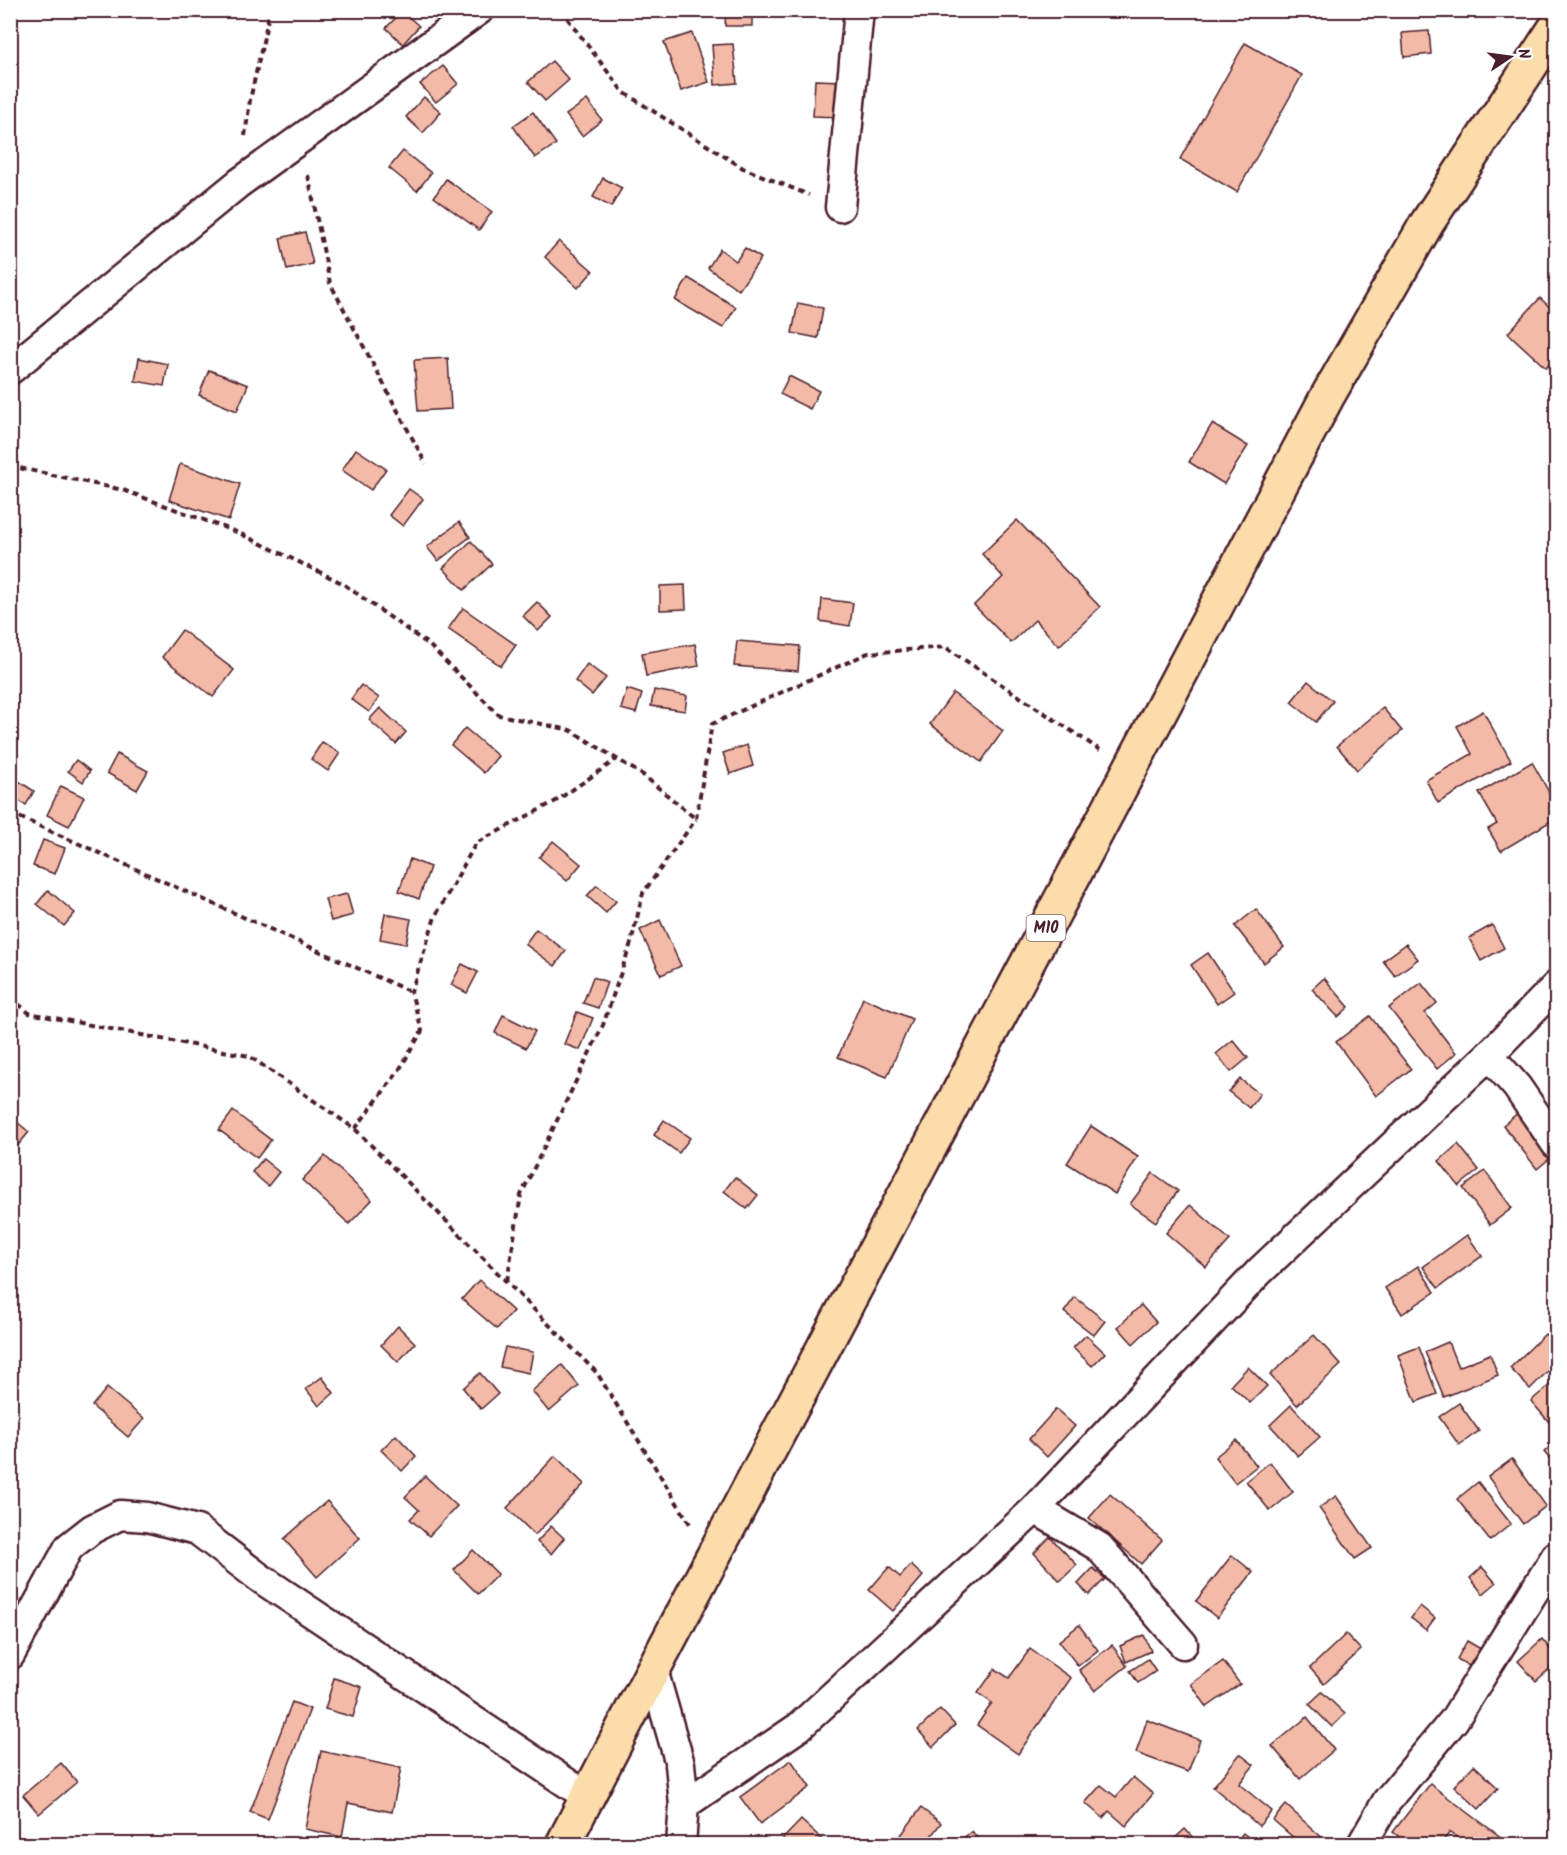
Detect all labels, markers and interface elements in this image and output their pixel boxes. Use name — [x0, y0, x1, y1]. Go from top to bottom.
north arrow — [1480, 27, 1540, 87]
text: N — [1510, 46, 1536, 62]
road number: M10 — [1026, 915, 1066, 941]

